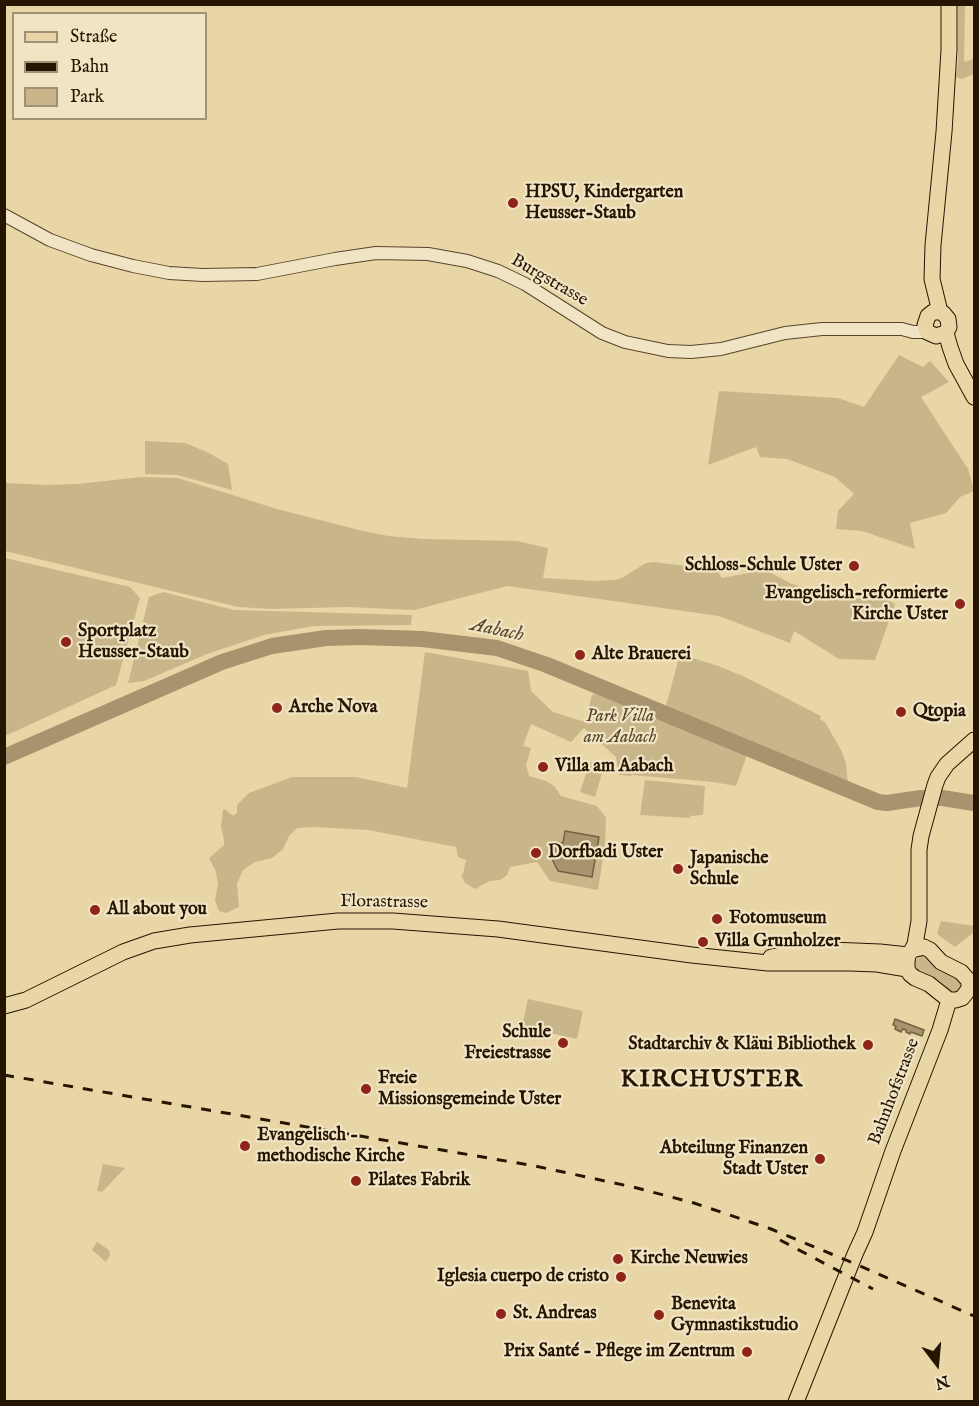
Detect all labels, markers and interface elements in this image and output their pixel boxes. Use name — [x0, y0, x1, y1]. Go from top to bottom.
legend — [12, 12, 207, 120]
text: Straße — [70, 26, 117, 49]
text: Bahn — [70, 56, 109, 79]
text: Park — [70, 86, 104, 109]
place label: HPSU, Kindergarten Heusser-Staub — [525, 182, 683, 224]
marker: HPSU, Kindergarten Heusser-Staub — [506, 196, 520, 210]
street label: Burgstrasse — [507, 250, 591, 312]
place label: Schloss-Schule Uster — [685, 555, 842, 577]
marker: Schloss-Schule Uster — [847, 559, 861, 573]
place label: Evangelisch-reformierte Kirche Uster — [765, 583, 948, 626]
marker: Evangelisch-reformierte Kirche Uster — [953, 597, 967, 611]
water label: Aabach — [468, 614, 526, 648]
place label: Sportplatz Heusser-Staub — [78, 621, 189, 664]
marker: Sportplatz Heusser-Staub — [59, 635, 73, 649]
place label: Alte Brauerei — [592, 644, 691, 666]
marker: Alte Brauerei — [573, 648, 587, 662]
place label: Arche Nova — [289, 697, 378, 719]
marker: Arche Nova — [270, 701, 284, 715]
place label: Qtopia — [913, 701, 966, 723]
marker: Qtopia — [894, 705, 908, 719]
park label: Park Villa am Aabach — [584, 706, 656, 748]
place label: Villa am Aabach — [555, 756, 673, 778]
marker: Villa am Aabach — [536, 760, 550, 774]
place label: Dorfbadi Uster — [548, 842, 663, 864]
marker: Dorfbadi Uster — [529, 846, 543, 860]
place label: Japanische Schule — [690, 848, 768, 890]
marker: Japanische Schule — [671, 862, 685, 876]
street label: Florastrasse — [340, 891, 428, 915]
place label: All about you — [107, 899, 207, 921]
marker: All about you — [88, 903, 102, 917]
place label: Fotomuseum — [729, 908, 827, 930]
marker: Fotomuseum — [710, 912, 724, 926]
place label: Villa Grunholzer — [715, 931, 840, 953]
marker: Villa Grunholzer — [696, 935, 710, 949]
place label: Schule Freiestrasse — [464, 1022, 551, 1064]
place label: Stadtarchiv & Kläui Bibliothek — [628, 1034, 856, 1056]
marker: Schule Freiestrasse — [556, 1036, 570, 1050]
street label: Bahnhofstrasse — [865, 1036, 925, 1148]
marker: Stadtarchiv & Kläui Bibliothek — [861, 1038, 875, 1052]
district label: KIRCHUSTER — [621, 1067, 803, 1095]
place label: Freie Missionsgemeinde Uster — [378, 1068, 561, 1110]
marker: Freie Missionsgemeinde Uster — [359, 1082, 373, 1096]
place label: Evangelisch - methodische Kirche — [257, 1125, 405, 1168]
place label: Abteilung Finanzen Stadt Uster — [660, 1138, 808, 1180]
marker: Evangelisch - methodische Kirche — [238, 1139, 252, 1153]
marker: Abteilung Finanzen Stadt Uster — [813, 1152, 827, 1166]
place label: Pilates Fabrik — [368, 1170, 470, 1192]
marker: Pilates Fabrik — [349, 1174, 363, 1188]
place label: Kirche Neuwies — [630, 1248, 748, 1270]
marker: Kirche Neuwies — [611, 1252, 625, 1266]
place label: Iglesia cuerpo de cristo — [437, 1266, 609, 1288]
marker: Iglesia cuerpo de cristo — [614, 1270, 628, 1284]
place label: Benevita Gymnastikstudio — [671, 1294, 798, 1336]
place label: St. Andreas — [513, 1303, 597, 1325]
marker: St. Andreas — [494, 1307, 508, 1321]
marker: Benevita Gymnastikstudio — [652, 1308, 666, 1322]
north arrow — [907, 1334, 967, 1394]
place label: Prix Santé - Pflege im Zentrum — [504, 1341, 735, 1363]
marker: Prix Santé - Pflege im Zentrum — [740, 1345, 754, 1359]
text: N — [933, 1370, 951, 1393]

